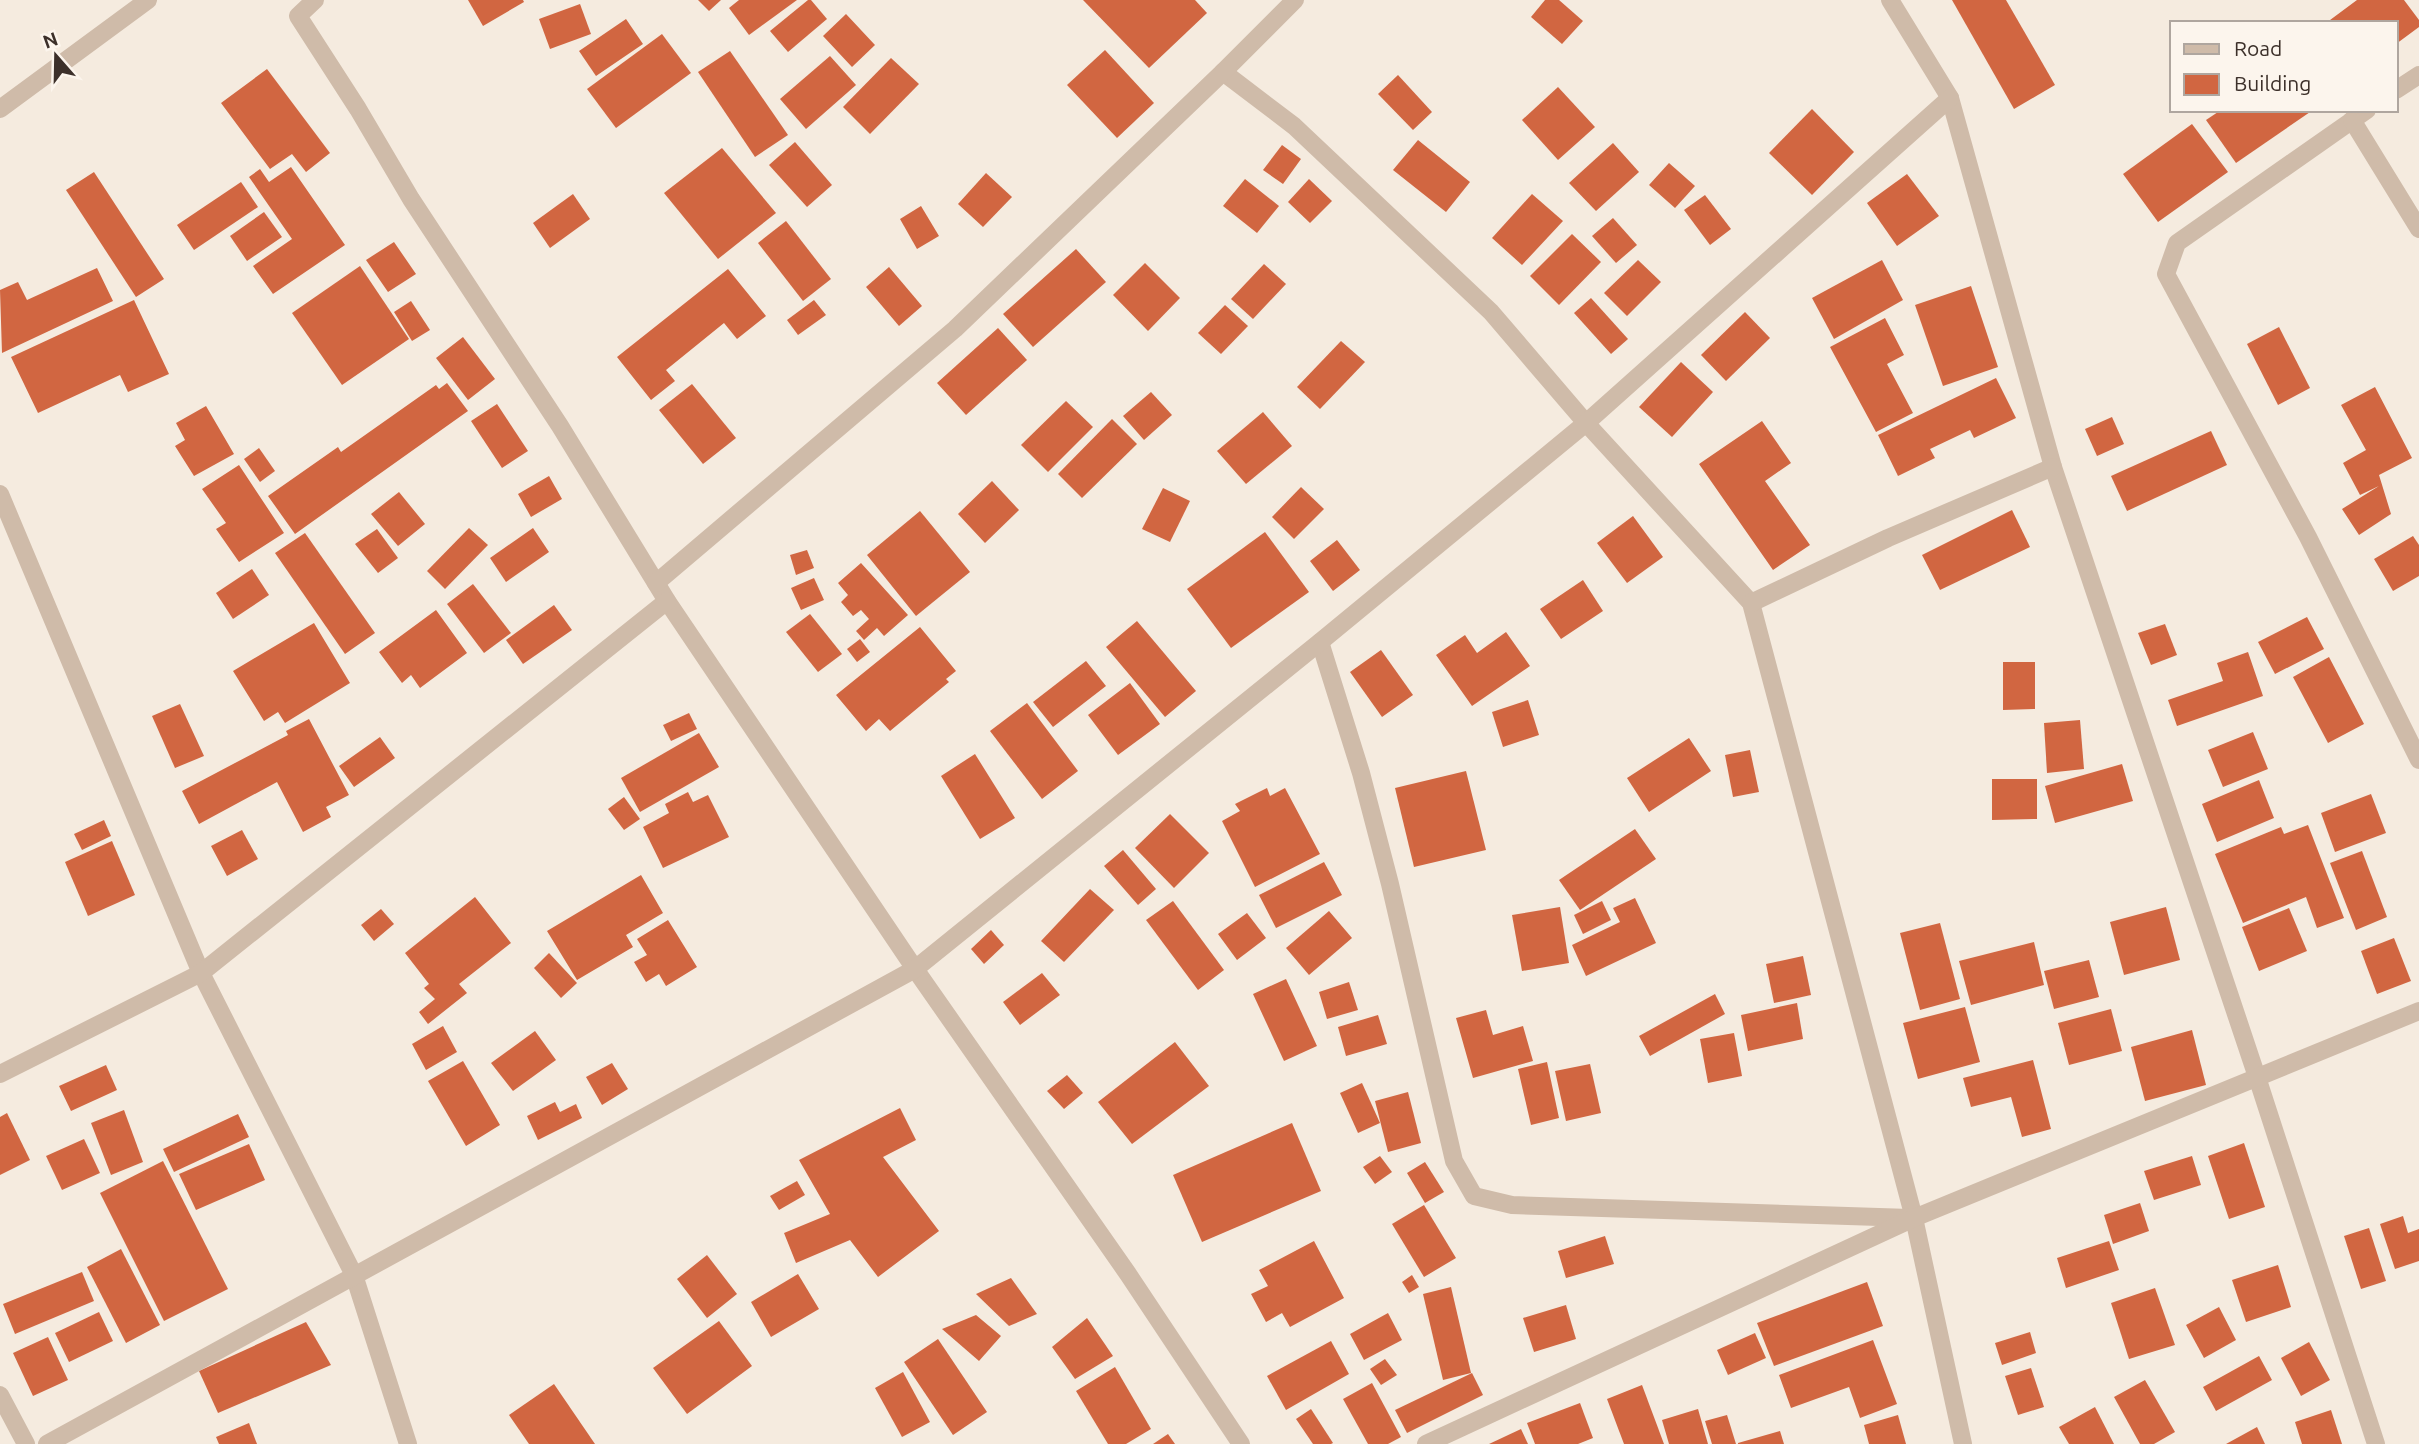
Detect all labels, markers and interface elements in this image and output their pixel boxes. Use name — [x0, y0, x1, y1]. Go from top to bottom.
north arrow — [21, 21, 91, 91]
legend — [2170, 21, 2398, 112]
text: N — [40, 27, 61, 53]
text: Road — [2234, 36, 2282, 60]
text: Building — [2234, 71, 2311, 95]

